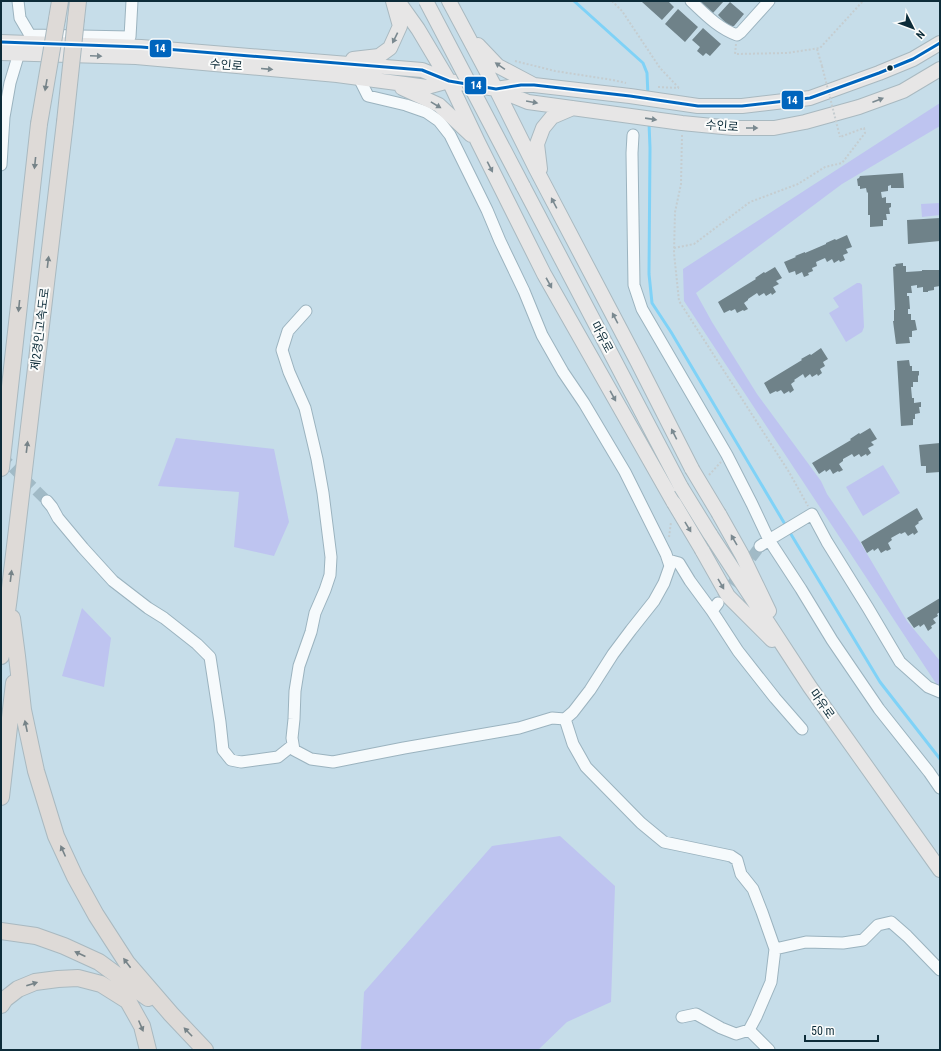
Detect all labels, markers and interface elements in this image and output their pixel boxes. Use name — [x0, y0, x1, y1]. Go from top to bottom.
north arrow — [893, 8, 933, 48]
text: N — [913, 27, 927, 41]
one-way arrow — [392, 32, 398, 44]
line badge: 14 — [149, 39, 172, 58]
text: 14 — [154, 42, 166, 55]
one-way arrow — [90, 53, 103, 59]
street label: 수인로 — [209, 57, 243, 73]
one-way arrow — [495, 62, 505, 70]
unlabelled marker — [885, 63, 895, 73]
one-way arrow — [261, 66, 273, 73]
line badge: 14 — [464, 76, 487, 95]
one-way arrow — [43, 79, 49, 91]
text: 14 — [470, 79, 482, 92]
line badge: 14 — [781, 90, 804, 110]
text: 14 — [786, 94, 798, 107]
one-way arrow — [873, 97, 885, 103]
one-way arrow — [526, 99, 539, 105]
one-way arrow — [430, 101, 442, 108]
one-way arrow — [645, 116, 657, 122]
street label: 수인로 — [705, 118, 739, 134]
one-way arrow — [746, 125, 759, 131]
one-way arrow — [32, 157, 38, 169]
one-way arrow — [487, 161, 493, 172]
one-way arrow — [551, 197, 558, 209]
one-way arrow — [45, 256, 52, 268]
one-way arrow — [546, 277, 553, 288]
street label: 제2경인고속도로 — [28, 287, 52, 371]
one-way arrow — [16, 300, 22, 312]
one-way arrow — [612, 312, 618, 324]
street label: 마유로 — [588, 319, 616, 355]
one-way arrow — [610, 390, 616, 402]
one-way arrow — [671, 428, 678, 440]
one-way arrow — [23, 441, 30, 453]
one-way arrow — [684, 521, 691, 533]
one-way arrow — [730, 534, 737, 546]
one-way arrow — [8, 570, 15, 582]
one-way arrow — [717, 578, 724, 589]
street label: 마유로 — [807, 686, 837, 722]
one-way arrow — [23, 720, 29, 732]
one-way arrow — [60, 845, 66, 856]
one-way arrow — [75, 951, 86, 957]
one-way arrow — [124, 958, 132, 968]
one-way arrow — [27, 981, 39, 987]
scale bar — [805, 1017, 878, 1043]
one-way arrow — [138, 1020, 144, 1031]
text: 50 m — [811, 1024, 835, 1038]
one-way arrow — [183, 1027, 193, 1037]

